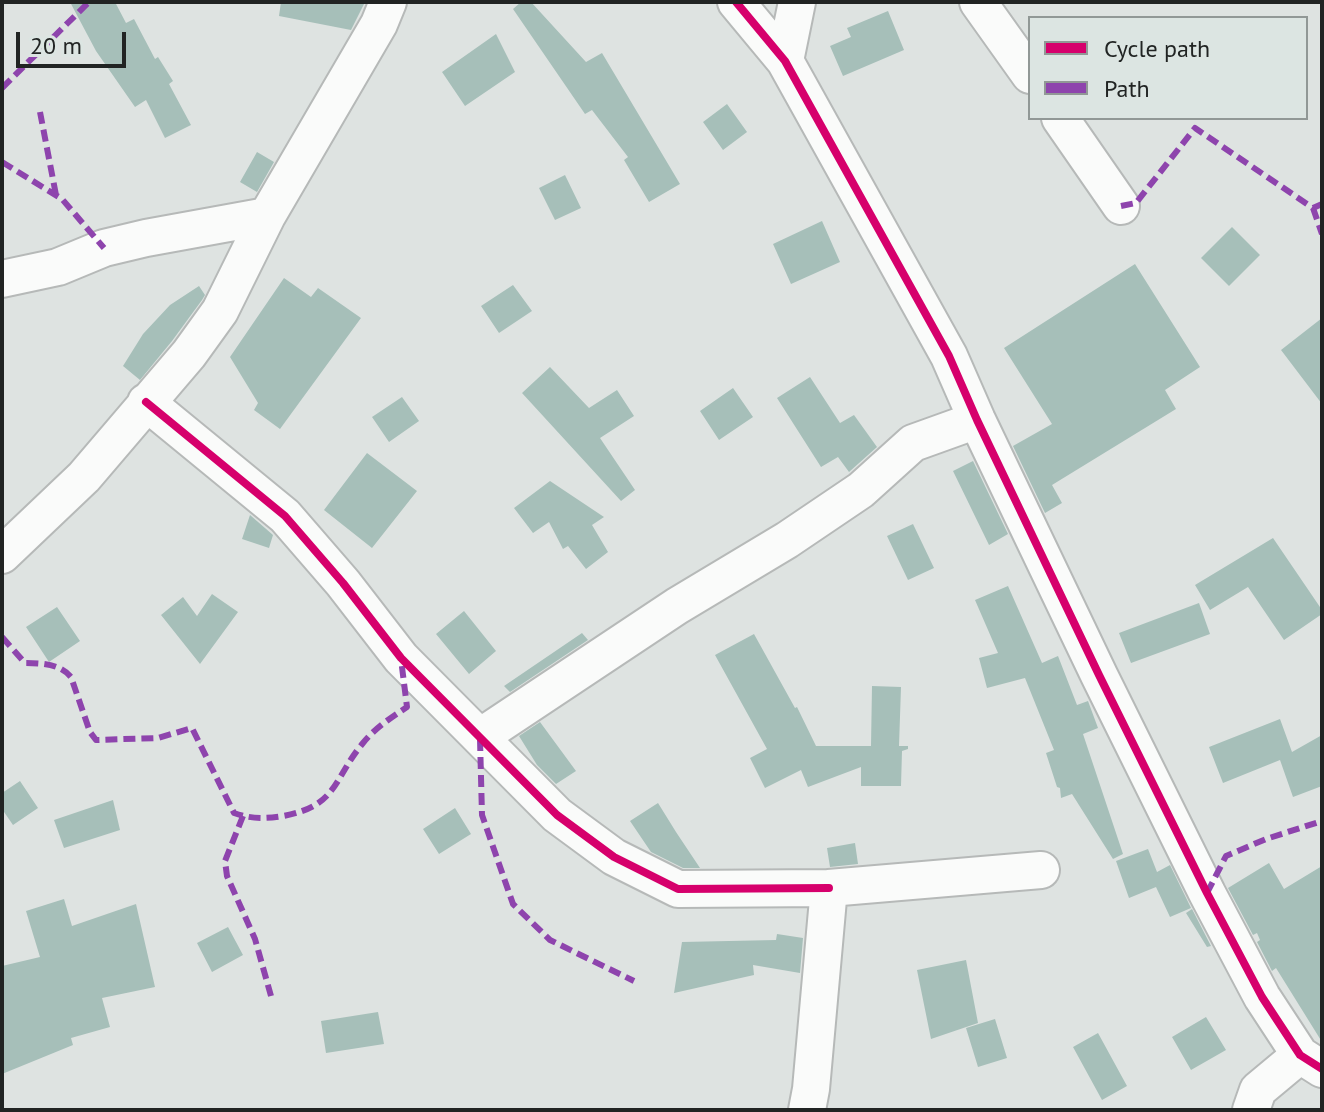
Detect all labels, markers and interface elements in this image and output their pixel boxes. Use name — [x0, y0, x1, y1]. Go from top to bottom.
scale bar — [20, 16, 130, 66]
legend — [1028, 16, 1308, 120]
text: 20 m — [30, 30, 82, 61]
text: Cycle path — [1104, 33, 1210, 64]
text: Path — [1104, 73, 1150, 104]

